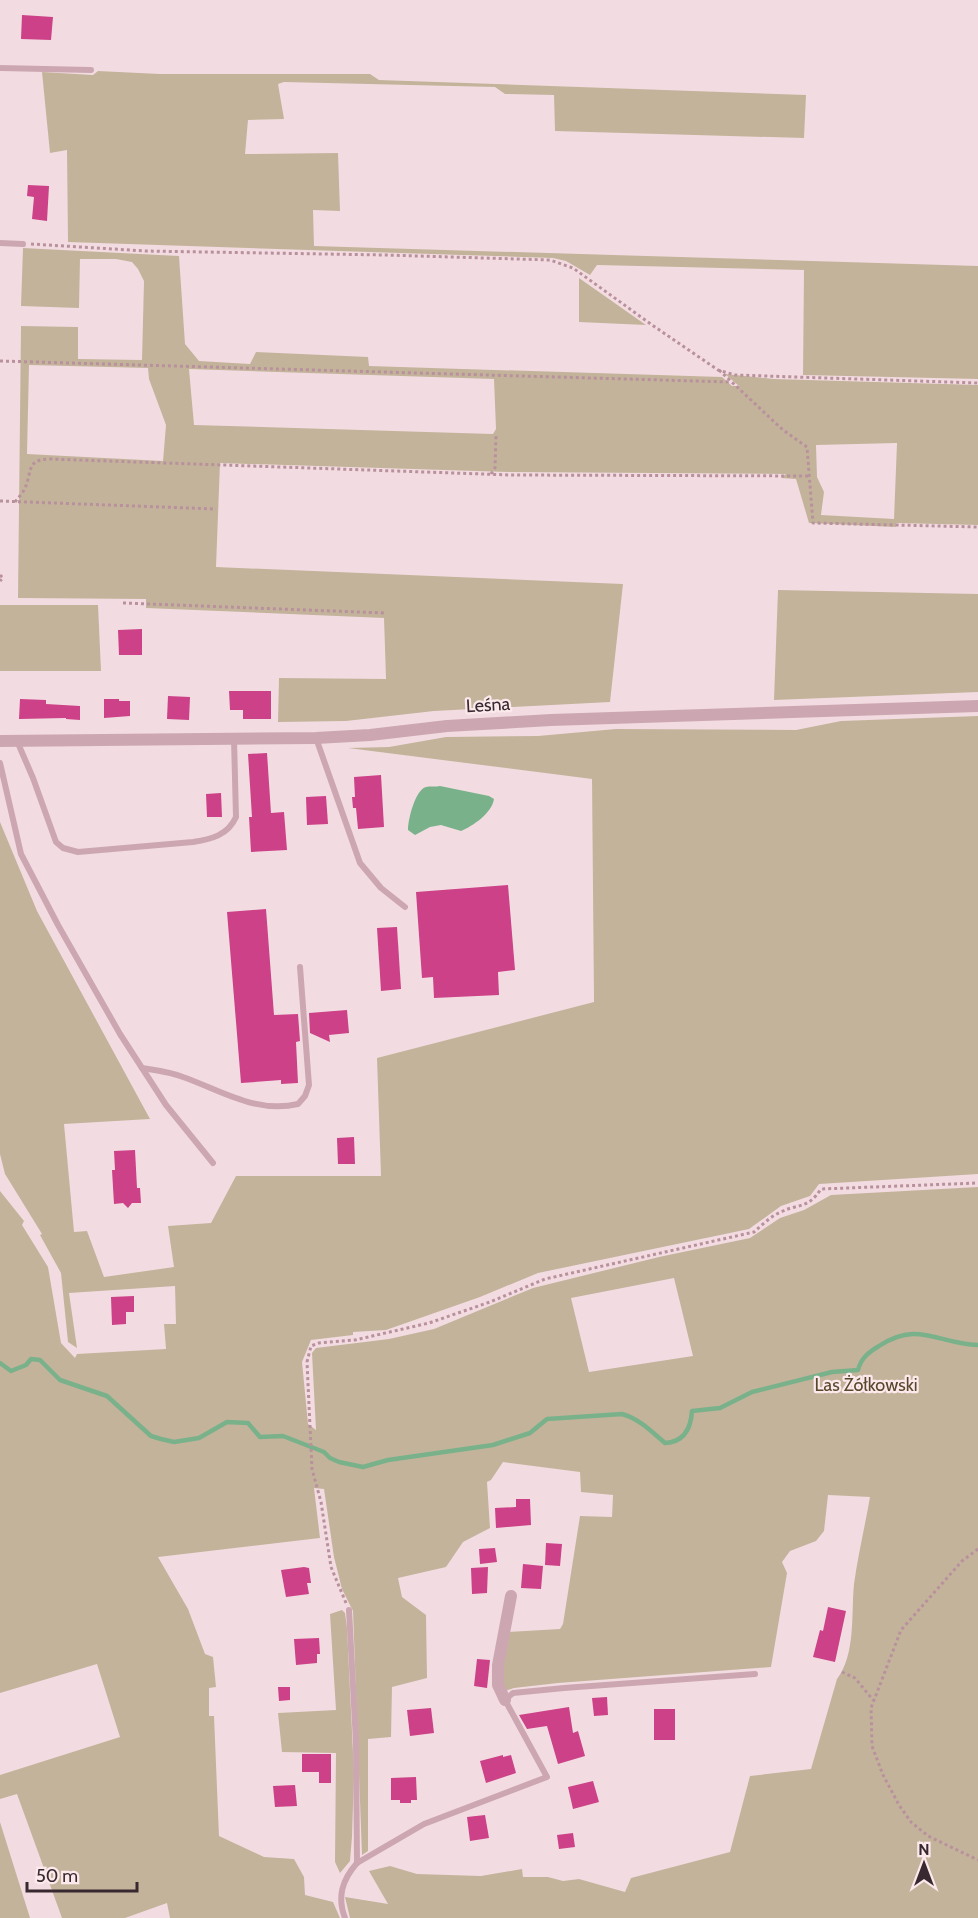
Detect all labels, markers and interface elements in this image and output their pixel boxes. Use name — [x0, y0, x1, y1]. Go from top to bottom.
street label: Leśna — [465, 693, 511, 717]
park label: Las Żółkowski — [814, 1374, 918, 1396]
north arrow — [894, 1834, 954, 1894]
text: N — [918, 1840, 930, 1859]
scale bar — [27, 1855, 136, 1893]
text: 50 m — [36, 1865, 78, 1887]

